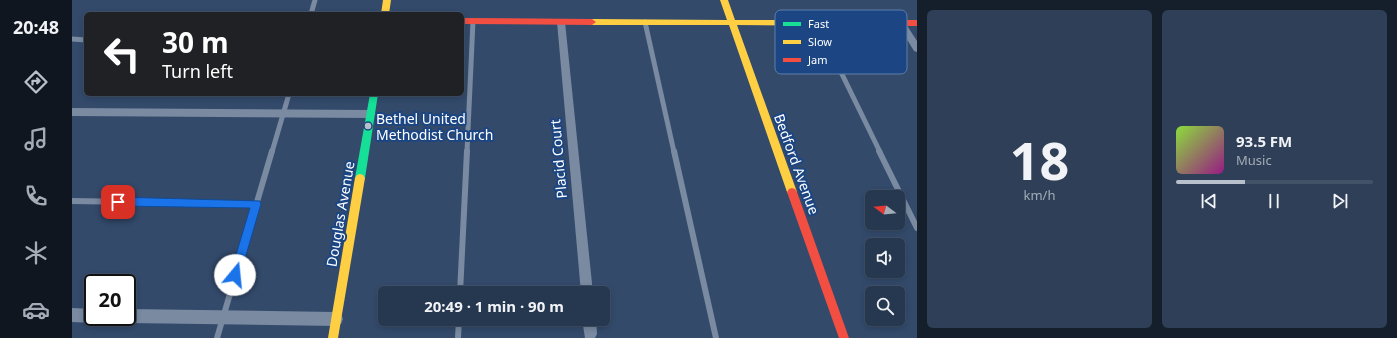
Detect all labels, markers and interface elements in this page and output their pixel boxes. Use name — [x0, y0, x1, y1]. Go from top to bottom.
legend — [775, 10, 907, 74]
text: 20:48 — [13, 15, 59, 39]
text: Fast — [808, 16, 829, 31]
text: 30 m — [162, 23, 229, 61]
icon: left — [96, 28, 148, 80]
text: Slow — [808, 34, 832, 49]
text: Jam — [807, 52, 827, 67]
text: Turn left — [162, 59, 233, 83]
icon: directions — [22, 68, 50, 96]
place label: Bethel United Methodist Church — [376, 109, 493, 144]
street label: Bedford Avenue — [770, 111, 824, 217]
street label: Placid Court — [545, 119, 571, 199]
marker: Bethel United Methodist Church — [363, 121, 373, 131]
text: 18 — [1010, 124, 1069, 195]
icon: music — [22, 125, 50, 153]
text: 93.5 FM — [1236, 131, 1292, 151]
text: Music — [1236, 151, 1272, 169]
street label: Douglas Avenue — [321, 160, 359, 268]
icon: phone — [22, 182, 50, 210]
pin — [101, 185, 135, 219]
text: km/h — [1024, 186, 1055, 204]
north arrow — [865, 190, 905, 230]
map controls — [865, 190, 905, 326]
icon: previous — [1198, 190, 1220, 212]
icon: pause — [1263, 190, 1285, 212]
icon: next — [1329, 190, 1351, 212]
icon: arrive — [107, 191, 129, 213]
button: sound — [865, 238, 905, 278]
icon: climate — [22, 239, 50, 267]
position arrow — [214, 254, 256, 296]
speed limit sign: 20 — [84, 274, 136, 326]
button: search — [865, 286, 905, 326]
icon: car — [22, 296, 50, 324]
text: 20:49 · 1 min · 90 m — [424, 296, 564, 316]

